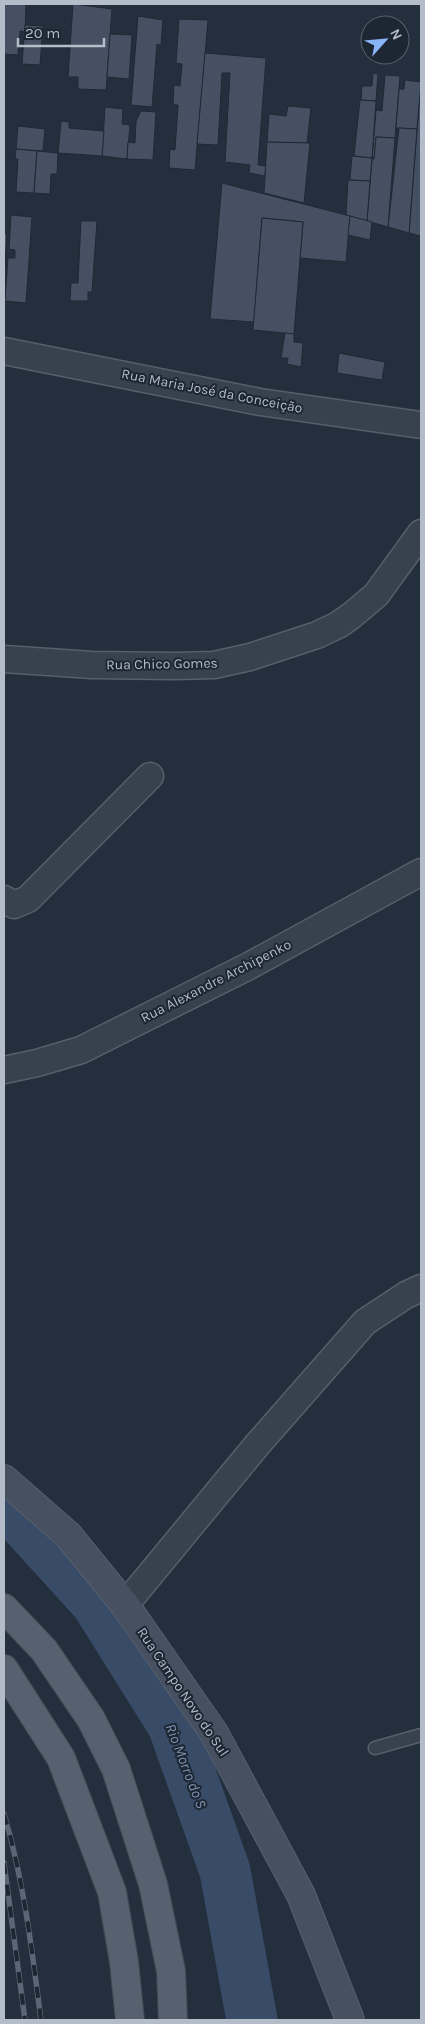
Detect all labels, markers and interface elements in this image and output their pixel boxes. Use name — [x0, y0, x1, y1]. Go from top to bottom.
scale bar — [18, 15, 104, 47]
north arrow — [360, 15, 410, 65]
text: 20 m — [25, 24, 60, 42]
text: N — [386, 26, 406, 43]
street label: Rua Maria José da Conceição — [120, 365, 304, 417]
street label: Rua Chico Gomes — [106, 655, 218, 673]
street label: Rua Alexandre Archipenko — [138, 936, 294, 1026]
street label: Rua Campo Novo do Sul — [133, 1624, 233, 1760]
water label: Rio Morro do S — [162, 1721, 210, 1811]

